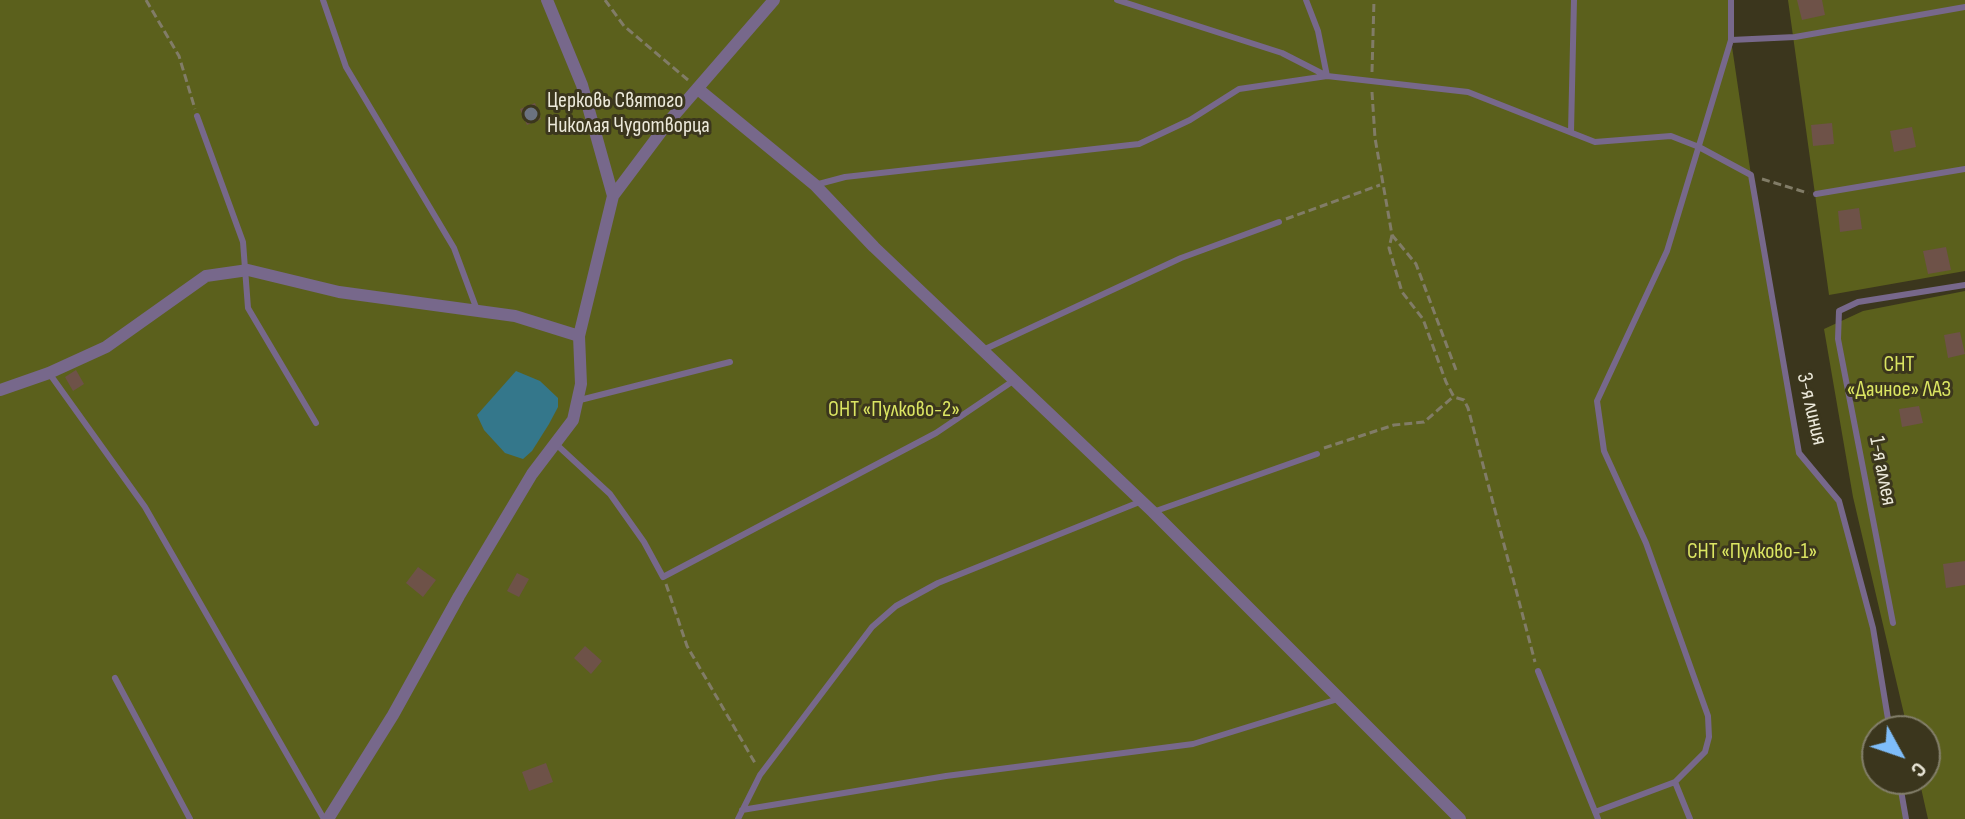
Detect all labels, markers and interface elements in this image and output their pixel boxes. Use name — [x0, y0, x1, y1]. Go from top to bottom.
place label: Церковь Святого Николая Чудотворца — [547, 88, 710, 140]
marker: Церковь Святого Николая Чудотворца — [522, 105, 540, 123]
park label: СНТ «Дачное» ЛАЗ — [1847, 352, 1951, 404]
street label: 3-я линия — [1790, 370, 1832, 448]
park label: ОНТ «Пулково-2» — [828, 397, 960, 423]
street label: 1-я аллея — [1862, 434, 1902, 508]
park label: СНТ «Пулково-1» — [1687, 539, 1817, 565]
north arrow — [1861, 715, 1941, 795]
text: С — [1904, 756, 1932, 782]

